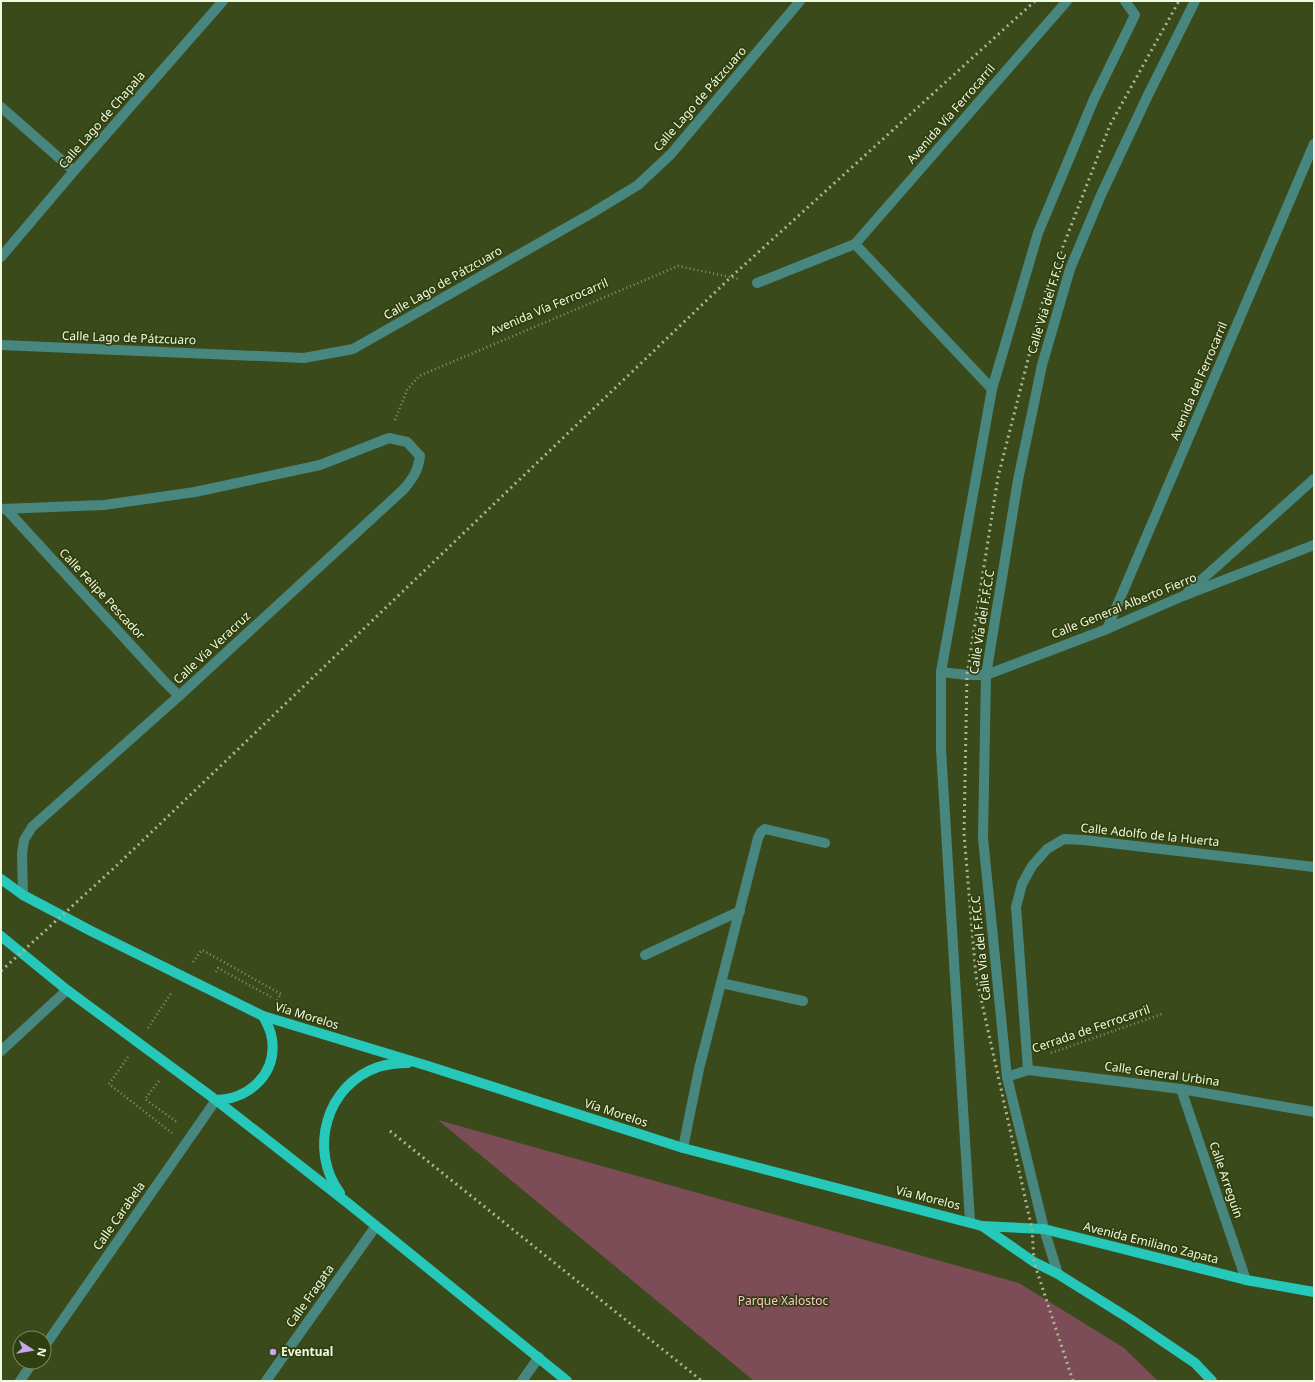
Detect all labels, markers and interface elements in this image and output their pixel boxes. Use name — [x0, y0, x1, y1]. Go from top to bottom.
street label: Calle Lago de Pátzcuaro — [649, 42, 750, 155]
street label: Avenida Vía Ferrocarril — [903, 60, 999, 167]
street label: Calle Lago de Chapala — [54, 67, 149, 172]
street label: Calle Lago de Pátzcuaro — [380, 242, 505, 324]
street label: Calle Vía del F.F.C.C — [1023, 250, 1070, 356]
street label: Avenida Vía Ferrocarril — [487, 274, 611, 339]
street label: Avenida del Ferrocarril — [1166, 319, 1231, 443]
street label: Calle Lago de Pátzcuaro — [62, 327, 196, 348]
street label: Calle Felipe Pescador — [56, 544, 149, 643]
street label: Calle Vía del F.F.C.C — [965, 568, 998, 675]
street label: Calle General Alberto Fierro — [1049, 569, 1199, 643]
street label: Calle Vía Veracruz — [169, 607, 254, 688]
street label: Calle Adolfo de la Huerta — [1080, 819, 1220, 850]
street label: Calle Vía del F.F.C.C — [966, 894, 994, 1001]
street label: Vía Morelos — [273, 998, 341, 1033]
street label: Cerrada de Ferrocarril — [1030, 1000, 1152, 1057]
street label: Calle General Urbina — [1103, 1057, 1221, 1090]
street label: Vía Morelos — [582, 1094, 650, 1131]
street label: Calle Arreguín — [1205, 1139, 1248, 1220]
street label: Calle Carabela — [89, 1178, 149, 1253]
street label: Vía Morelos — [894, 1181, 962, 1214]
street label: Avenida Emiliano Zapata — [1082, 1217, 1220, 1268]
street label: Calle Fragata — [282, 1261, 338, 1331]
park label: Parque Xalostoc — [738, 1292, 829, 1309]
north arrow — [12, 1330, 52, 1370]
place label: Eventual — [281, 1343, 333, 1360]
text: N — [34, 1346, 51, 1358]
marker: Eventual — [268, 1347, 278, 1357]

